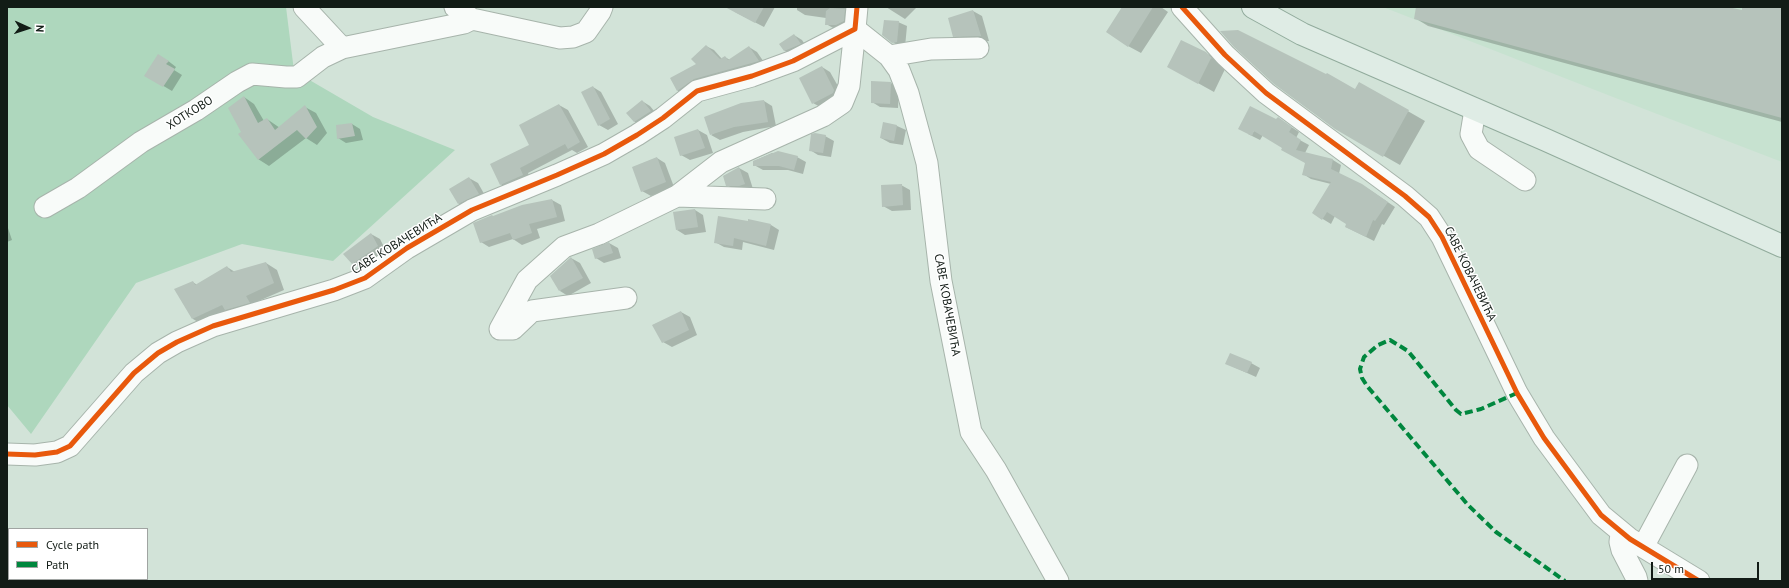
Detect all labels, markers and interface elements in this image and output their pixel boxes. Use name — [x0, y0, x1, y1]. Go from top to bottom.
north arrow — [8, 8, 48, 48]
text: N — [33, 25, 47, 33]
street label: ХОТКОВО — [164, 93, 216, 133]
street label: САВЕ КОВАЧЕВИЋА — [349, 210, 445, 278]
street label: САВЕ КОВАЧЕВИЋА — [1441, 224, 1499, 324]
street label: САВЕ КОВАЧЕВИЋА — [931, 253, 963, 357]
legend — [8, 528, 148, 580]
text: Cycle path — [46, 537, 99, 552]
scale bar — [1653, 554, 1761, 580]
text: Path — [46, 557, 69, 572]
text: 50 m — [1658, 561, 1684, 576]

